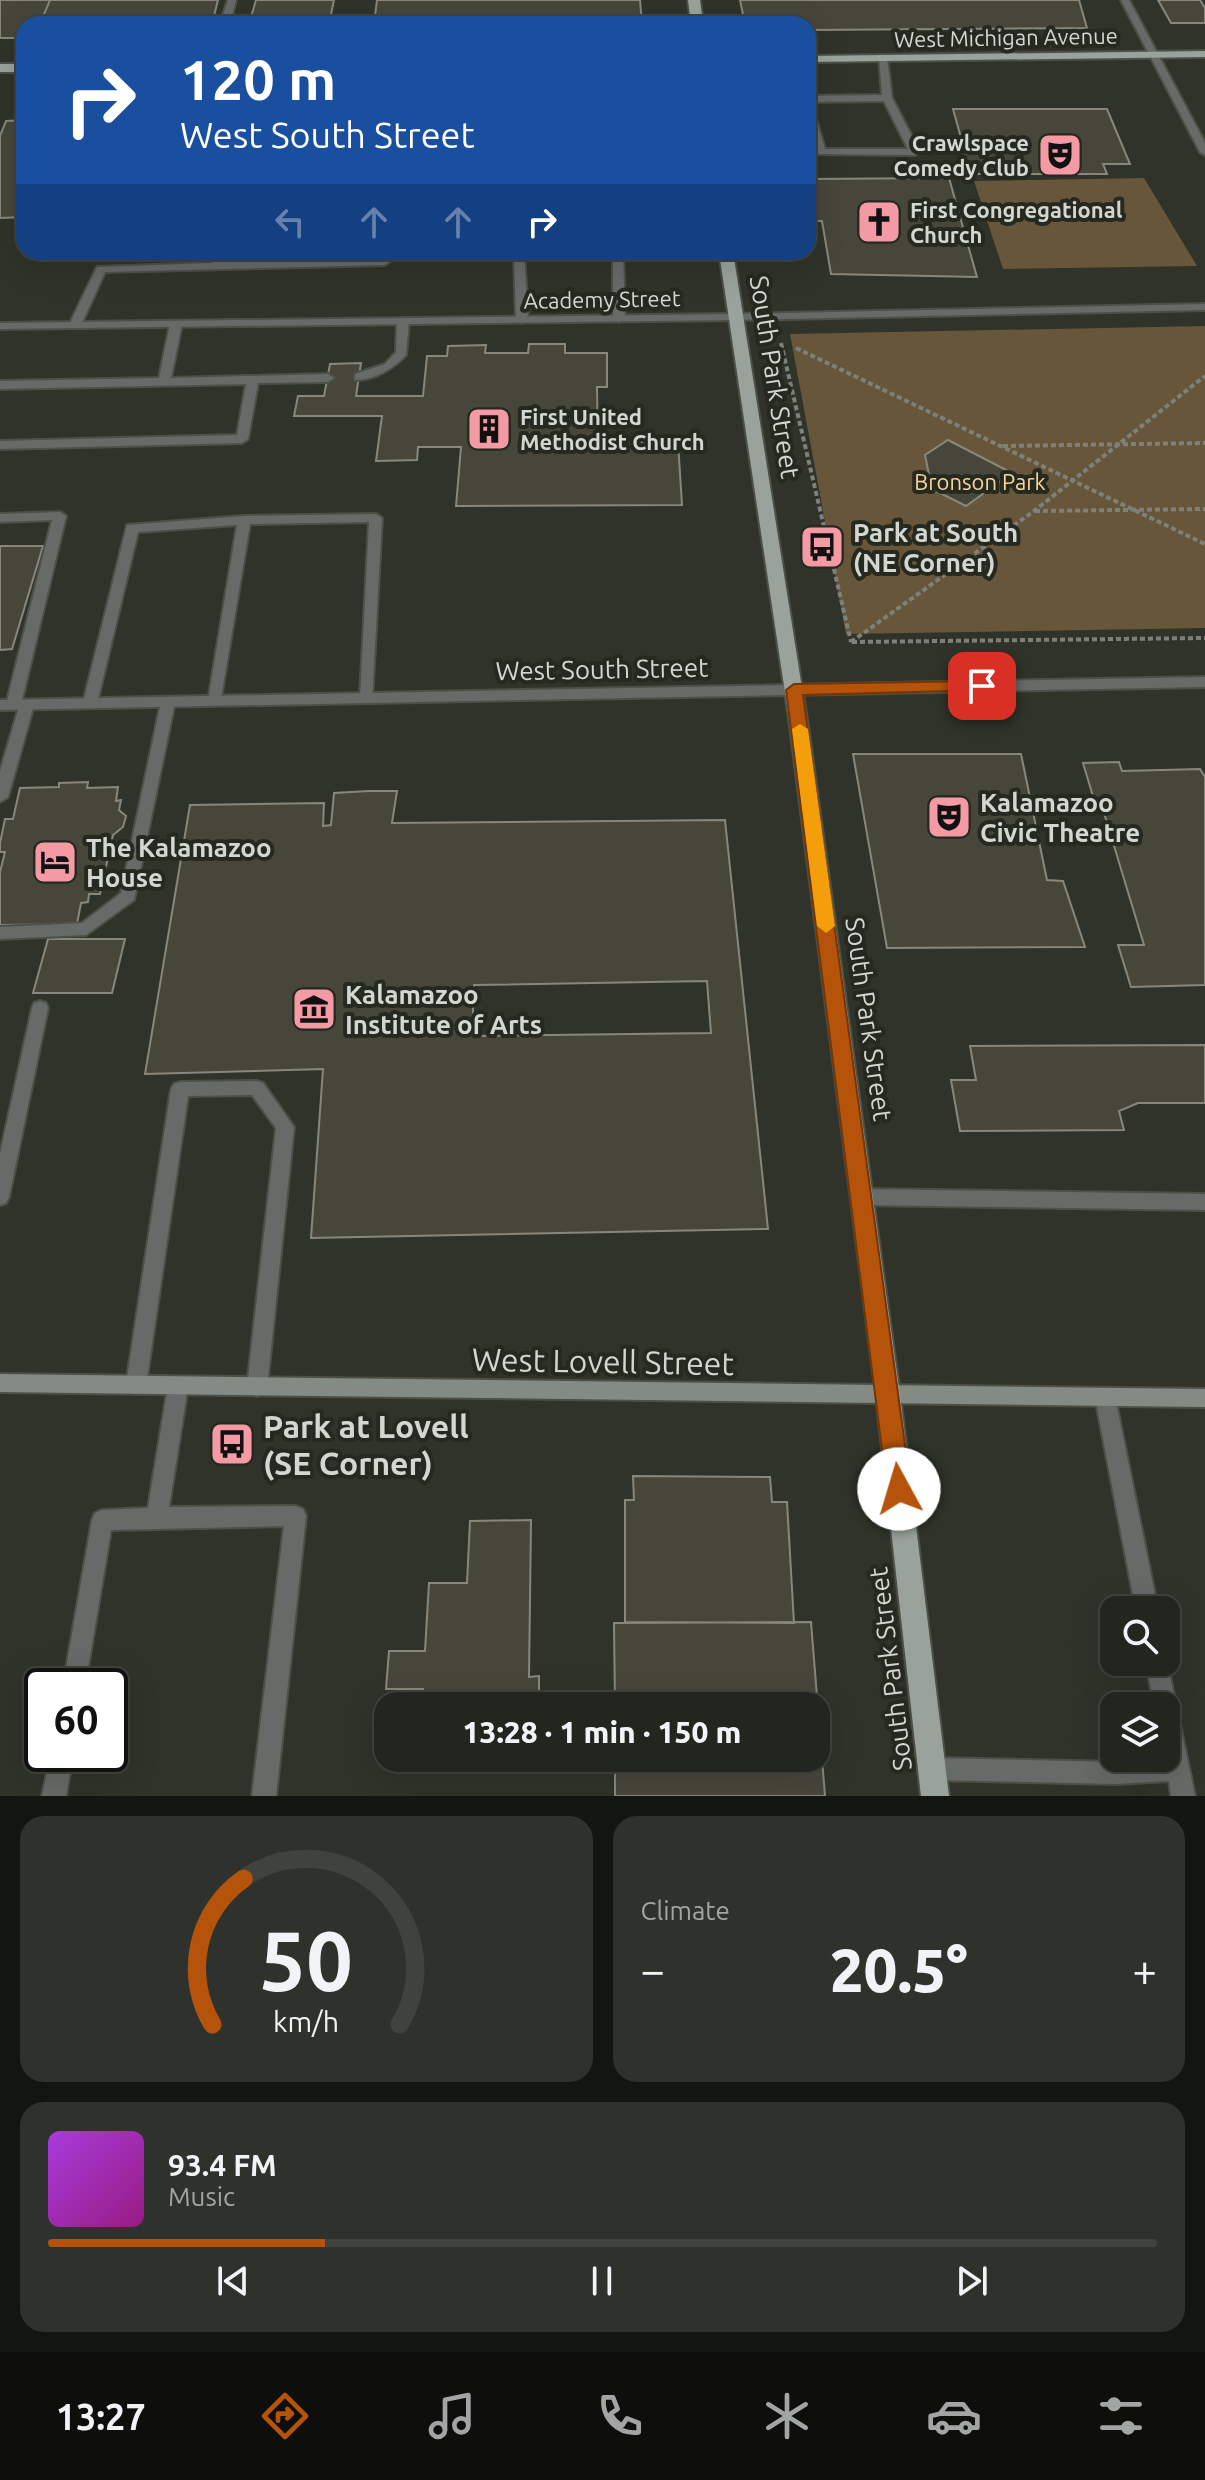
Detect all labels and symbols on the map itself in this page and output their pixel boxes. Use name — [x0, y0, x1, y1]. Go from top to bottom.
street label: West Michigan Avenue — [894, 23, 1118, 51]
place label: Crawlspace Comedy Club — [893, 130, 1029, 180]
theatre icon: Crawlspace Comedy Club — [1036, 131, 1084, 179]
place label: First Congregational Church — [910, 197, 1123, 247]
church icon: First Congregational Church — [855, 198, 903, 246]
street label: South Park Street — [745, 274, 805, 480]
street label: Academy Street — [523, 285, 681, 313]
place label: First United Methodist Church — [520, 404, 705, 454]
building icon: First United Methodist Church — [465, 405, 513, 453]
park label: Bronson Park — [914, 469, 1046, 494]
place label: Park at South (NE Corner) — [853, 518, 1018, 577]
bus stop icon: Park at South (NE Corner) — [798, 523, 846, 571]
pin — [948, 652, 1016, 720]
street label: West South Street — [495, 653, 709, 685]
place label: Kalamazoo Civic Theatre — [980, 788, 1140, 847]
theatre icon: Kalamazoo Civic Theatre — [925, 793, 973, 841]
place label: The Kalamazoo House — [86, 833, 272, 892]
hotel icon: The Kalamazoo House — [31, 838, 79, 886]
street label: South Park Street — [840, 916, 898, 1122]
place label: Kalamazoo Institute of Arts — [345, 980, 542, 1039]
museum icon: Kalamazoo Institute of Arts — [290, 985, 338, 1033]
street label: West Lovell Street — [472, 1341, 735, 1381]
place label: Park at Lovell (SE Corner) — [263, 1408, 469, 1481]
bus stop icon: Park at Lovell (SE Corner) — [208, 1420, 256, 1468]
position arrow — [857, 1447, 941, 1531]
street label: South Park Street — [863, 1566, 917, 1772]
speed limit sign: 60 — [24, 1668, 128, 1772]

